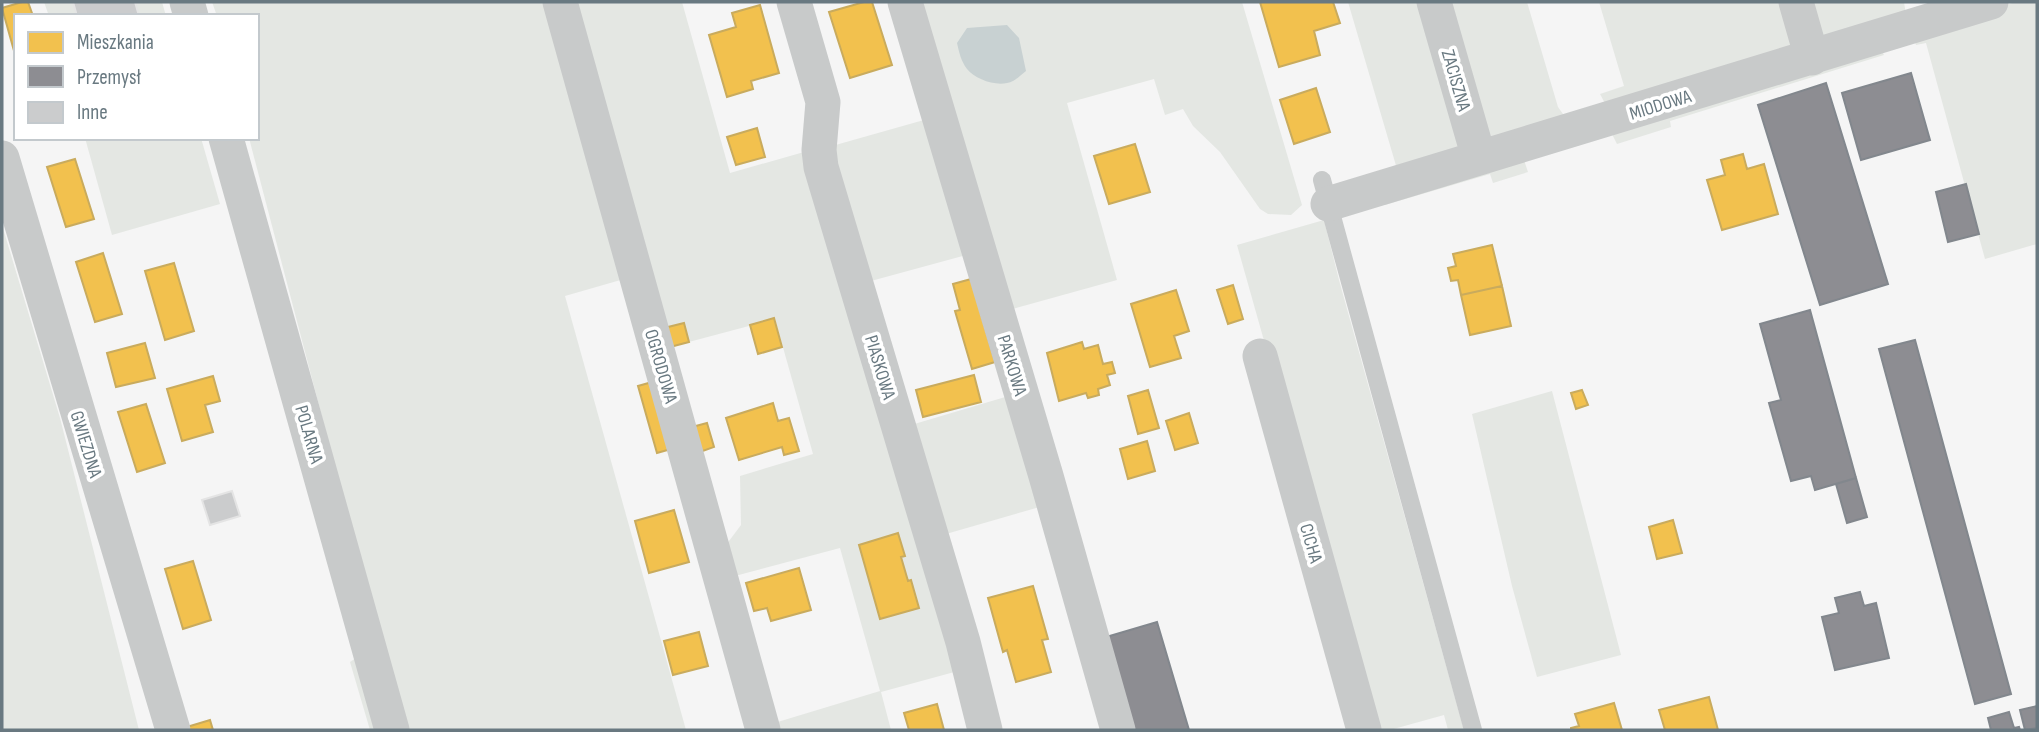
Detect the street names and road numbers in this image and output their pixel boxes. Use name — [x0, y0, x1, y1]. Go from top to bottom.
street label: ZACISZNA — [1436, 47, 1475, 115]
street label: MIODOWA — [1627, 85, 1695, 126]
street label: OGRODOWA — [639, 327, 682, 407]
street label: PARKOWA — [991, 332, 1032, 399]
street label: PIASKOWA — [859, 333, 900, 403]
street label: POLARNA — [289, 403, 328, 467]
street label: GWIEZDNA — [65, 408, 107, 481]
street label: CICHA — [1294, 521, 1327, 567]

